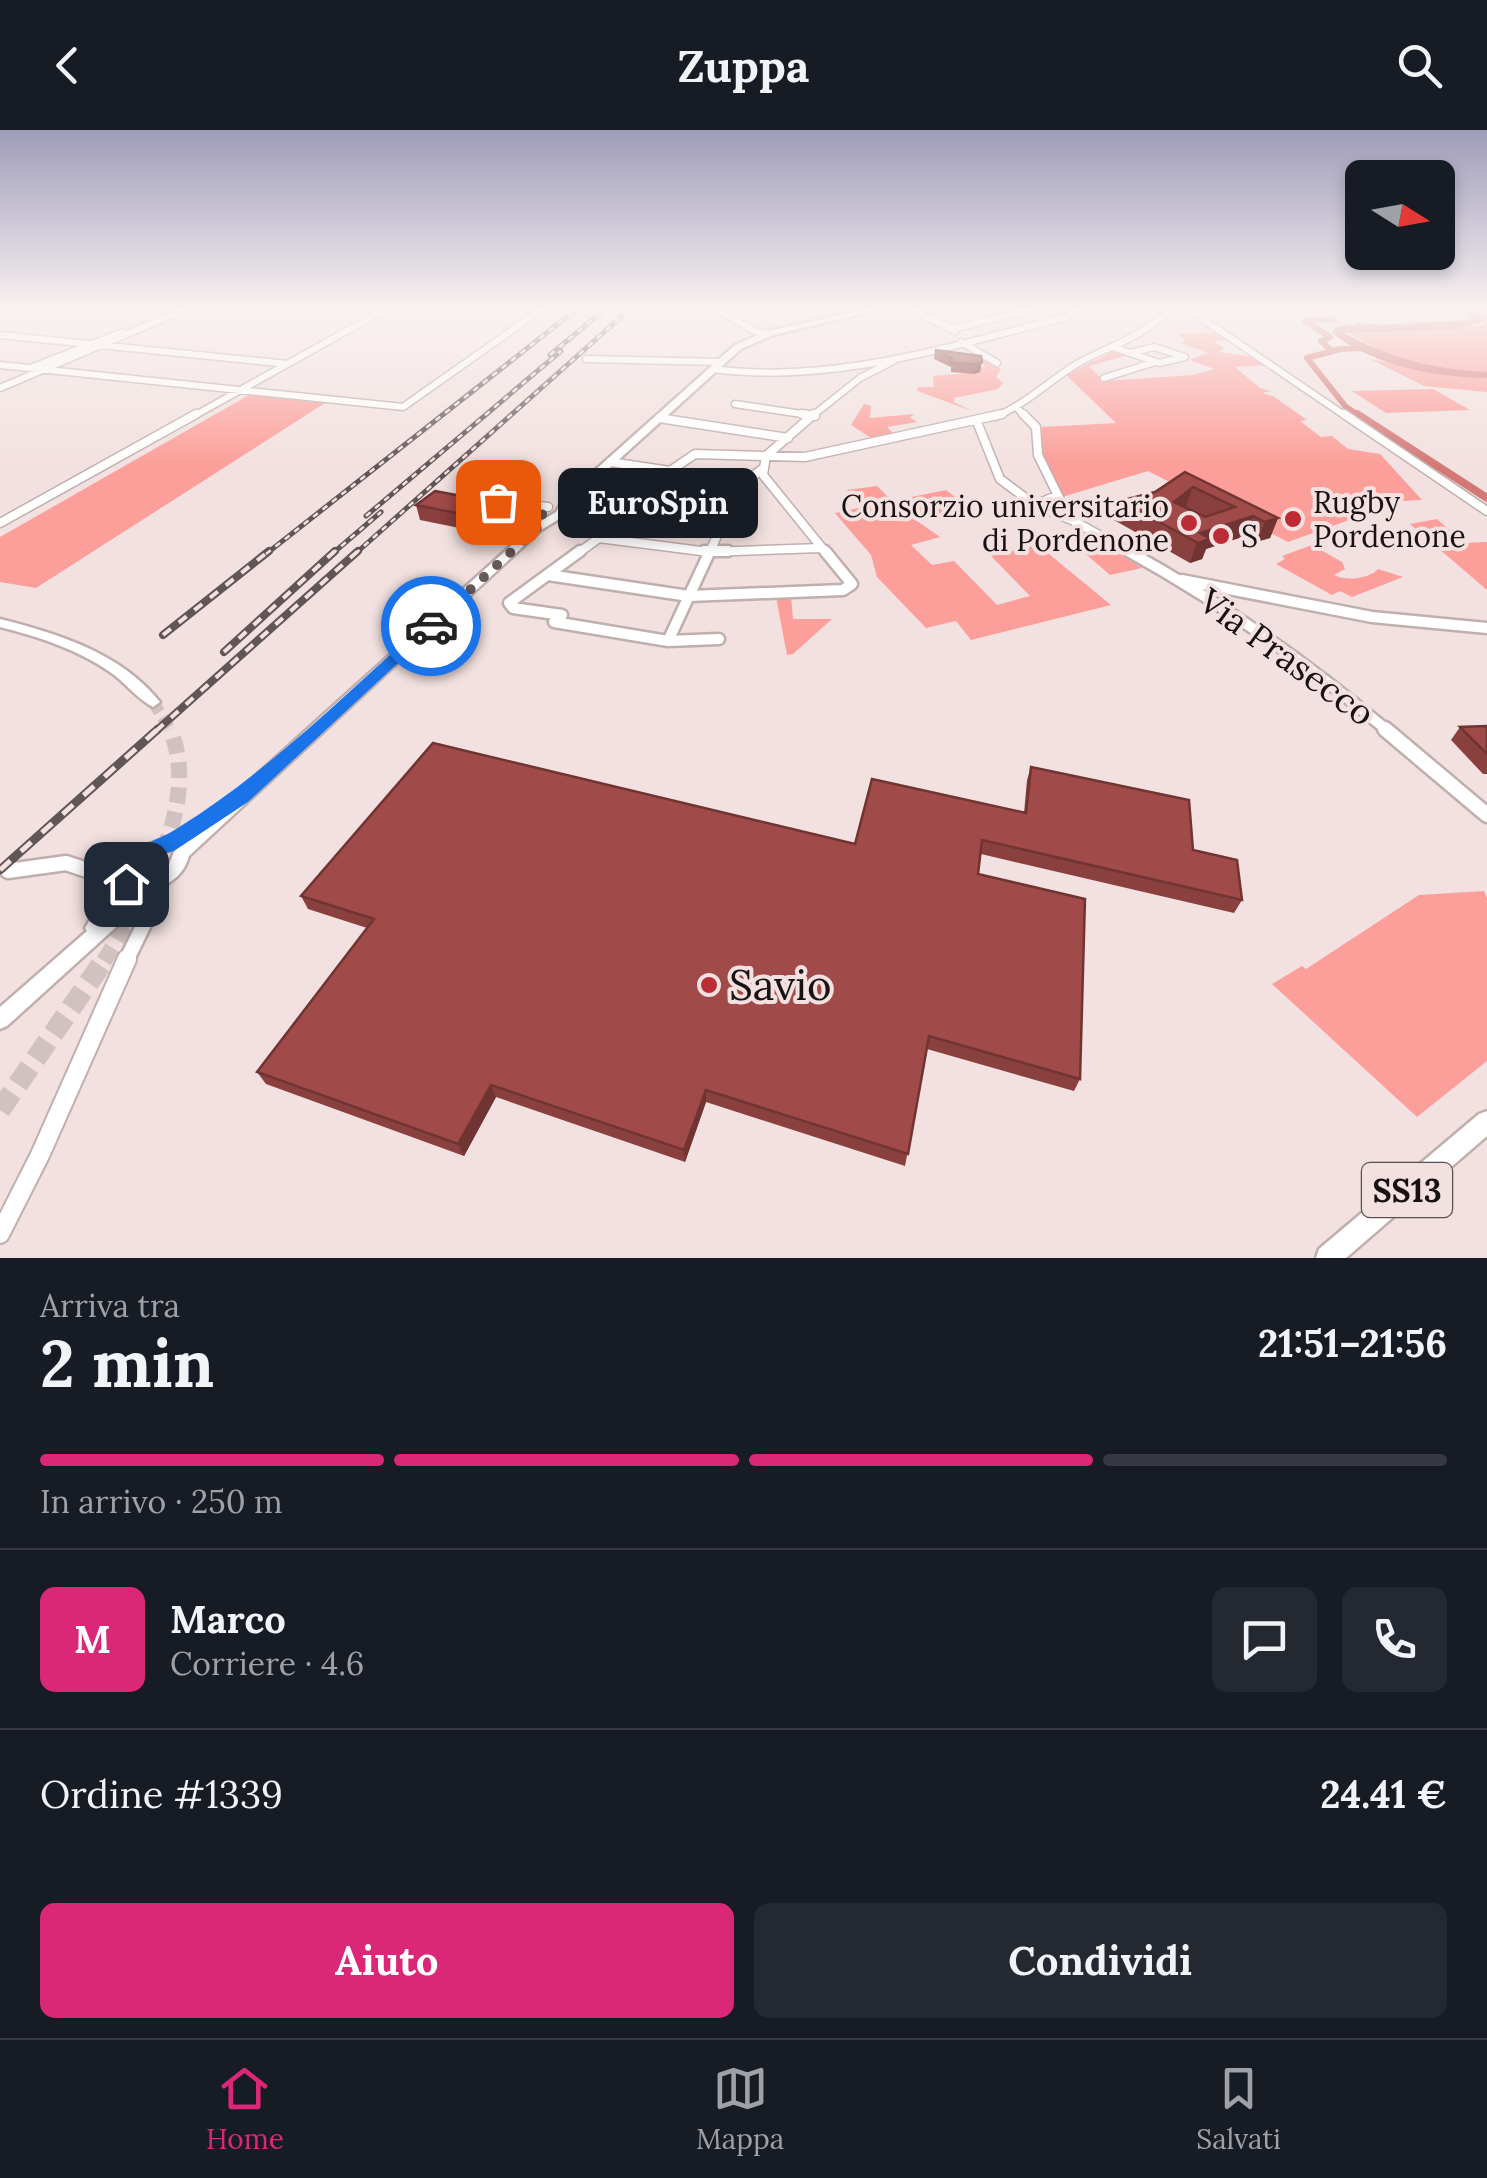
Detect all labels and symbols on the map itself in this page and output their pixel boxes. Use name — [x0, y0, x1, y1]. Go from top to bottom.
north arrow — [1345, 160, 1455, 270]
pin — [456, 460, 541, 545]
callout: EuroSpin — [558, 467, 758, 537]
place label: Rugby Pordenone — [1313, 483, 1466, 555]
place label: Consorzio universitario di Pordenone — [841, 487, 1169, 559]
marker: Rugby Pordenone — [1282, 508, 1304, 530]
marker: Consorzio universitario di Pordenone — [1178, 512, 1200, 534]
place label: S — [1241, 517, 1258, 555]
marker: S — [1210, 525, 1232, 547]
courier — [381, 576, 481, 676]
street label: Via Prasecco — [1190, 578, 1384, 736]
pin — [84, 842, 169, 927]
place label: Savio — [729, 958, 832, 1012]
marker: Savio — [698, 974, 720, 996]
road number: SS13 — [1362, 1163, 1452, 1217]

